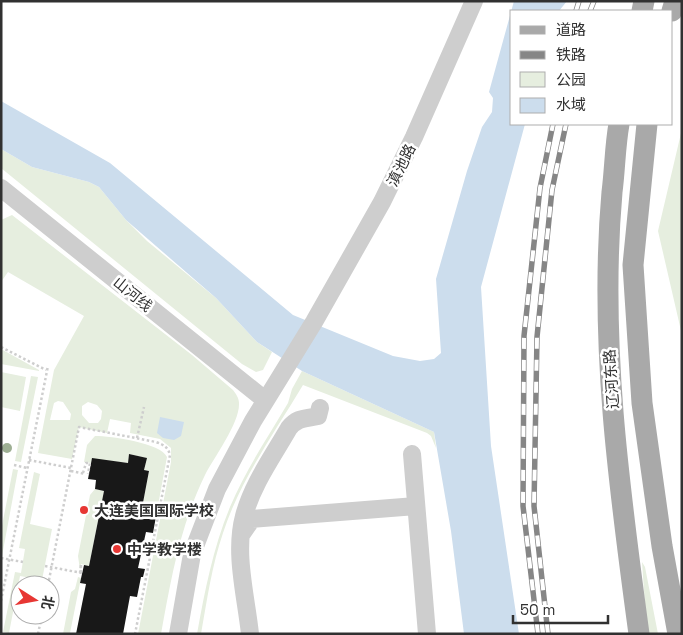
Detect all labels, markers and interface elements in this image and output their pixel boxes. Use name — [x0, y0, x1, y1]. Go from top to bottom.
legend — [510, 10, 673, 125]
text: 道路 — [556, 20, 586, 39]
text: 铁路 — [556, 45, 586, 64]
text: 公园 — [556, 70, 586, 89]
text: 水域 — [556, 95, 586, 114]
street label: 滇池路 — [383, 141, 419, 189]
street label: 山河线 — [110, 272, 156, 316]
street label: 辽河东路 — [599, 348, 623, 410]
place label: 大连美国国际学校 — [94, 501, 214, 520]
marker: 大连美国国际学校 — [78, 504, 90, 516]
place label: 中学教学楼 — [127, 540, 202, 559]
marker: 中学教学楼 — [111, 543, 123, 555]
north arrow — [10, 575, 60, 625]
scale bar — [513, 592, 608, 624]
text: 北 — [38, 594, 58, 611]
text: 50 m — [520, 600, 555, 619]

